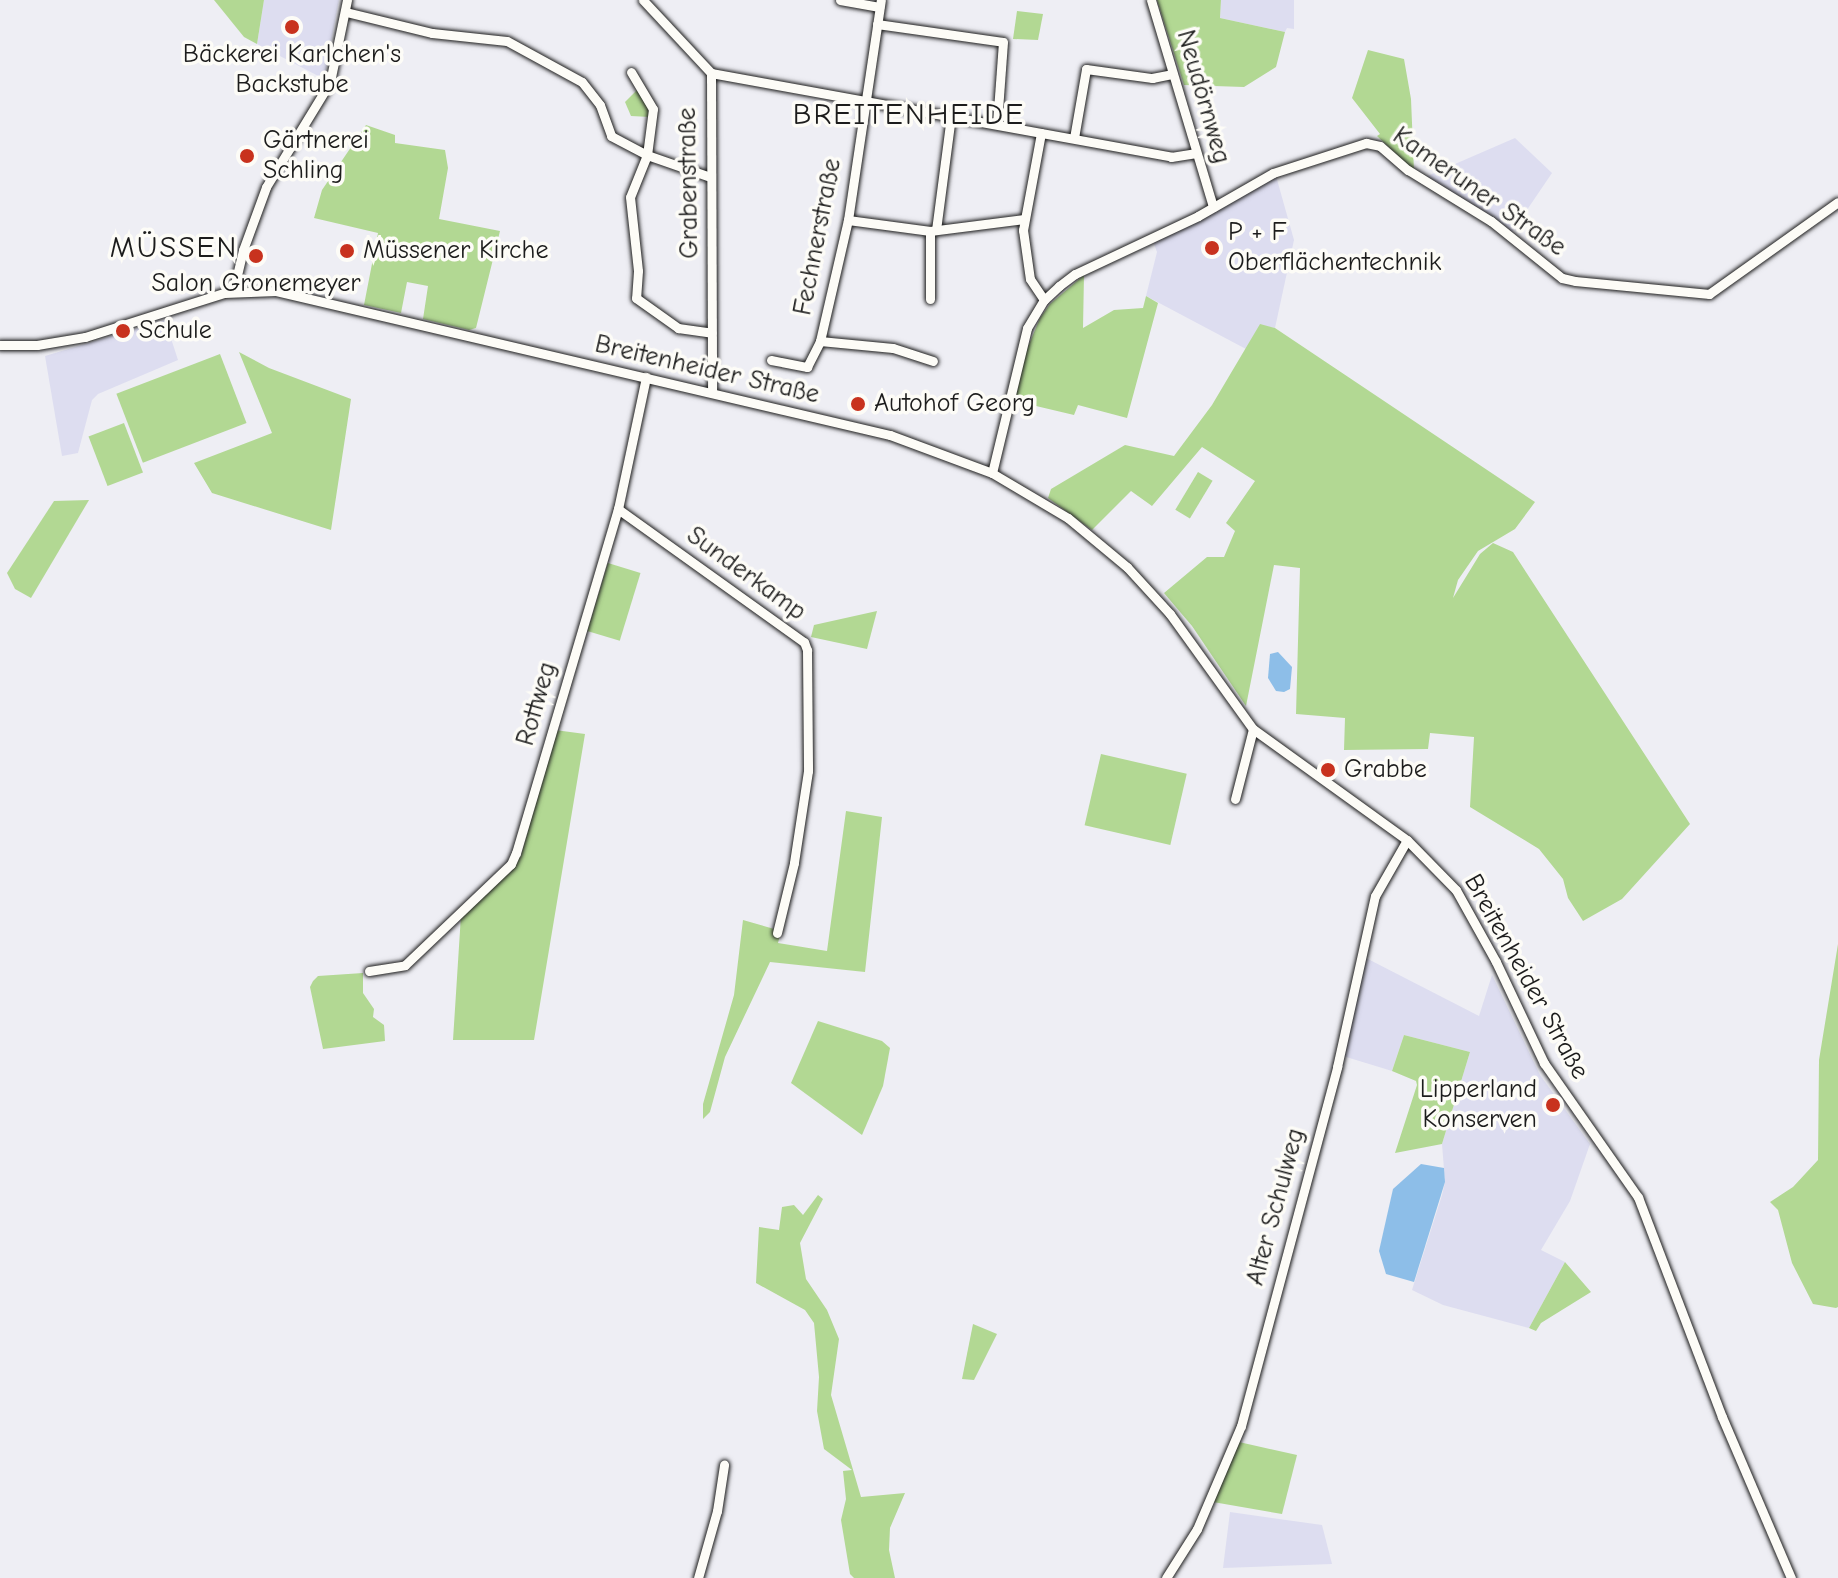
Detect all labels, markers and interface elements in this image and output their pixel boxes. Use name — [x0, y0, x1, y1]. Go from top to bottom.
marker: Bäckerei Karlchen's Backstube — [283, 18, 301, 36]
street label: Neudörnweg — [1169, 27, 1237, 167]
place label: Bäckerei Karlchen's Backstube — [183, 39, 401, 100]
district label: BREITENHEIDE — [793, 97, 1025, 133]
street label: Grabenstraße — [672, 107, 706, 259]
street label: Kameruner Straße — [1386, 121, 1572, 263]
place label: Gärtnerei Schling — [263, 125, 369, 186]
marker: Gärtnerei Schling — [238, 147, 256, 165]
street label: Fechnerstraße — [788, 156, 848, 318]
place label: P + F Oberflächentechnik — [1228, 217, 1441, 278]
district label: MÜSSEN — [110, 230, 238, 266]
place label: Müssener Kirche — [363, 235, 549, 267]
marker: P + F Oberflächentechnik — [1203, 239, 1221, 257]
marker: Müssener Kirche — [338, 242, 356, 260]
marker: Salon Gronemeyer — [247, 247, 265, 265]
place label: Salon Gronemeyer — [151, 268, 361, 300]
place label: Schule — [139, 315, 212, 347]
marker: Schule — [114, 322, 132, 340]
street label: Breitenheider Straße — [592, 329, 822, 411]
place label: Autohof Georg — [874, 388, 1035, 420]
marker: Autohof Georg — [849, 395, 867, 413]
street label: Sunderkamp — [680, 520, 812, 628]
street label: Rottweg — [510, 659, 564, 749]
place label: Grabbe — [1344, 754, 1427, 786]
marker: Grabbe — [1319, 761, 1337, 779]
street label: Breitenheider Straße — [1457, 869, 1595, 1085]
place label: Lipperland Konserven — [1420, 1074, 1537, 1136]
marker: Lipperland Konserven — [1544, 1096, 1562, 1114]
street label: Alter Schulweg — [1240, 1125, 1312, 1289]

